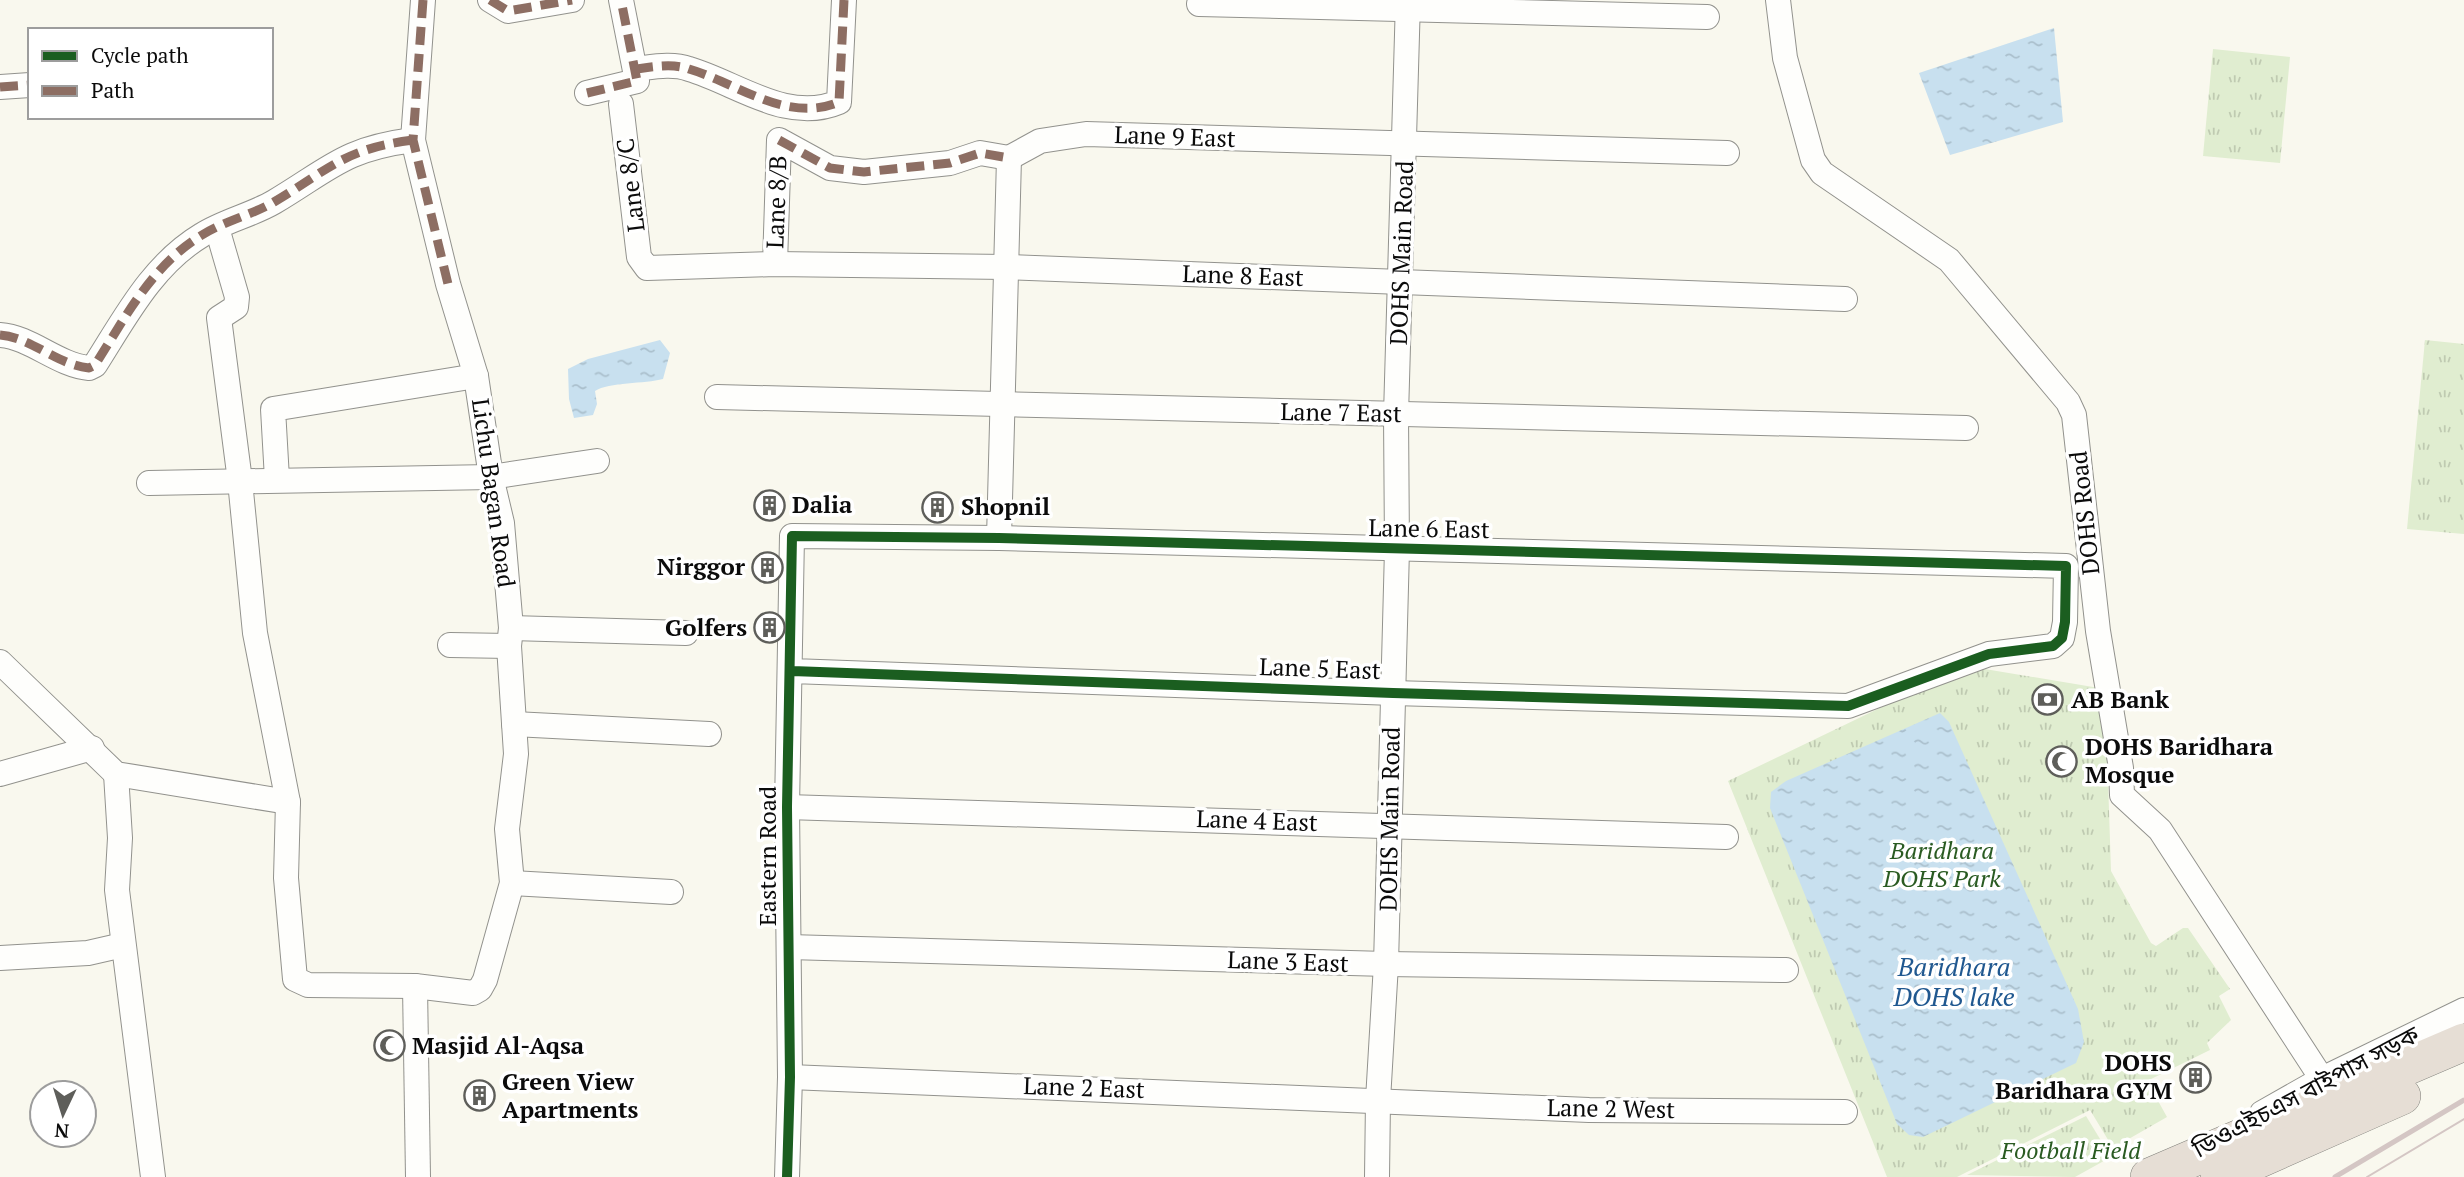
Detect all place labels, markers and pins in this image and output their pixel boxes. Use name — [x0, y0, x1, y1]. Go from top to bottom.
building icon: Dalia — [752, 488, 786, 522]
place label: Dalia — [792, 488, 853, 520]
building icon: Shopnil — [921, 490, 955, 524]
place label: Shopnil — [961, 490, 1050, 522]
place label: Nirggor — [657, 550, 746, 582]
building icon: Nirggor — [751, 550, 785, 584]
place label: Golfers — [665, 611, 747, 643]
building icon: Golfers — [753, 611, 787, 645]
bank icon: AB Bank — [2031, 683, 2065, 717]
place label: AB Bank — [2071, 683, 2169, 715]
place label: DOHS Baridhara Mosque — [2085, 730, 2274, 790]
mosque icon: DOHS Baridhara Mosque — [2045, 744, 2079, 778]
mosque icon: Masjid Al-Aqsa — [372, 1029, 406, 1063]
place label: Masjid Al-Aqsa — [412, 1029, 585, 1061]
place label: DOHS Baridhara GYM — [1995, 1046, 2172, 1106]
building icon: DOHS Baridhara GYM — [2178, 1060, 2212, 1094]
place label: Green View Apartments — [502, 1065, 638, 1125]
building icon: Green View Apartments — [462, 1079, 496, 1113]

